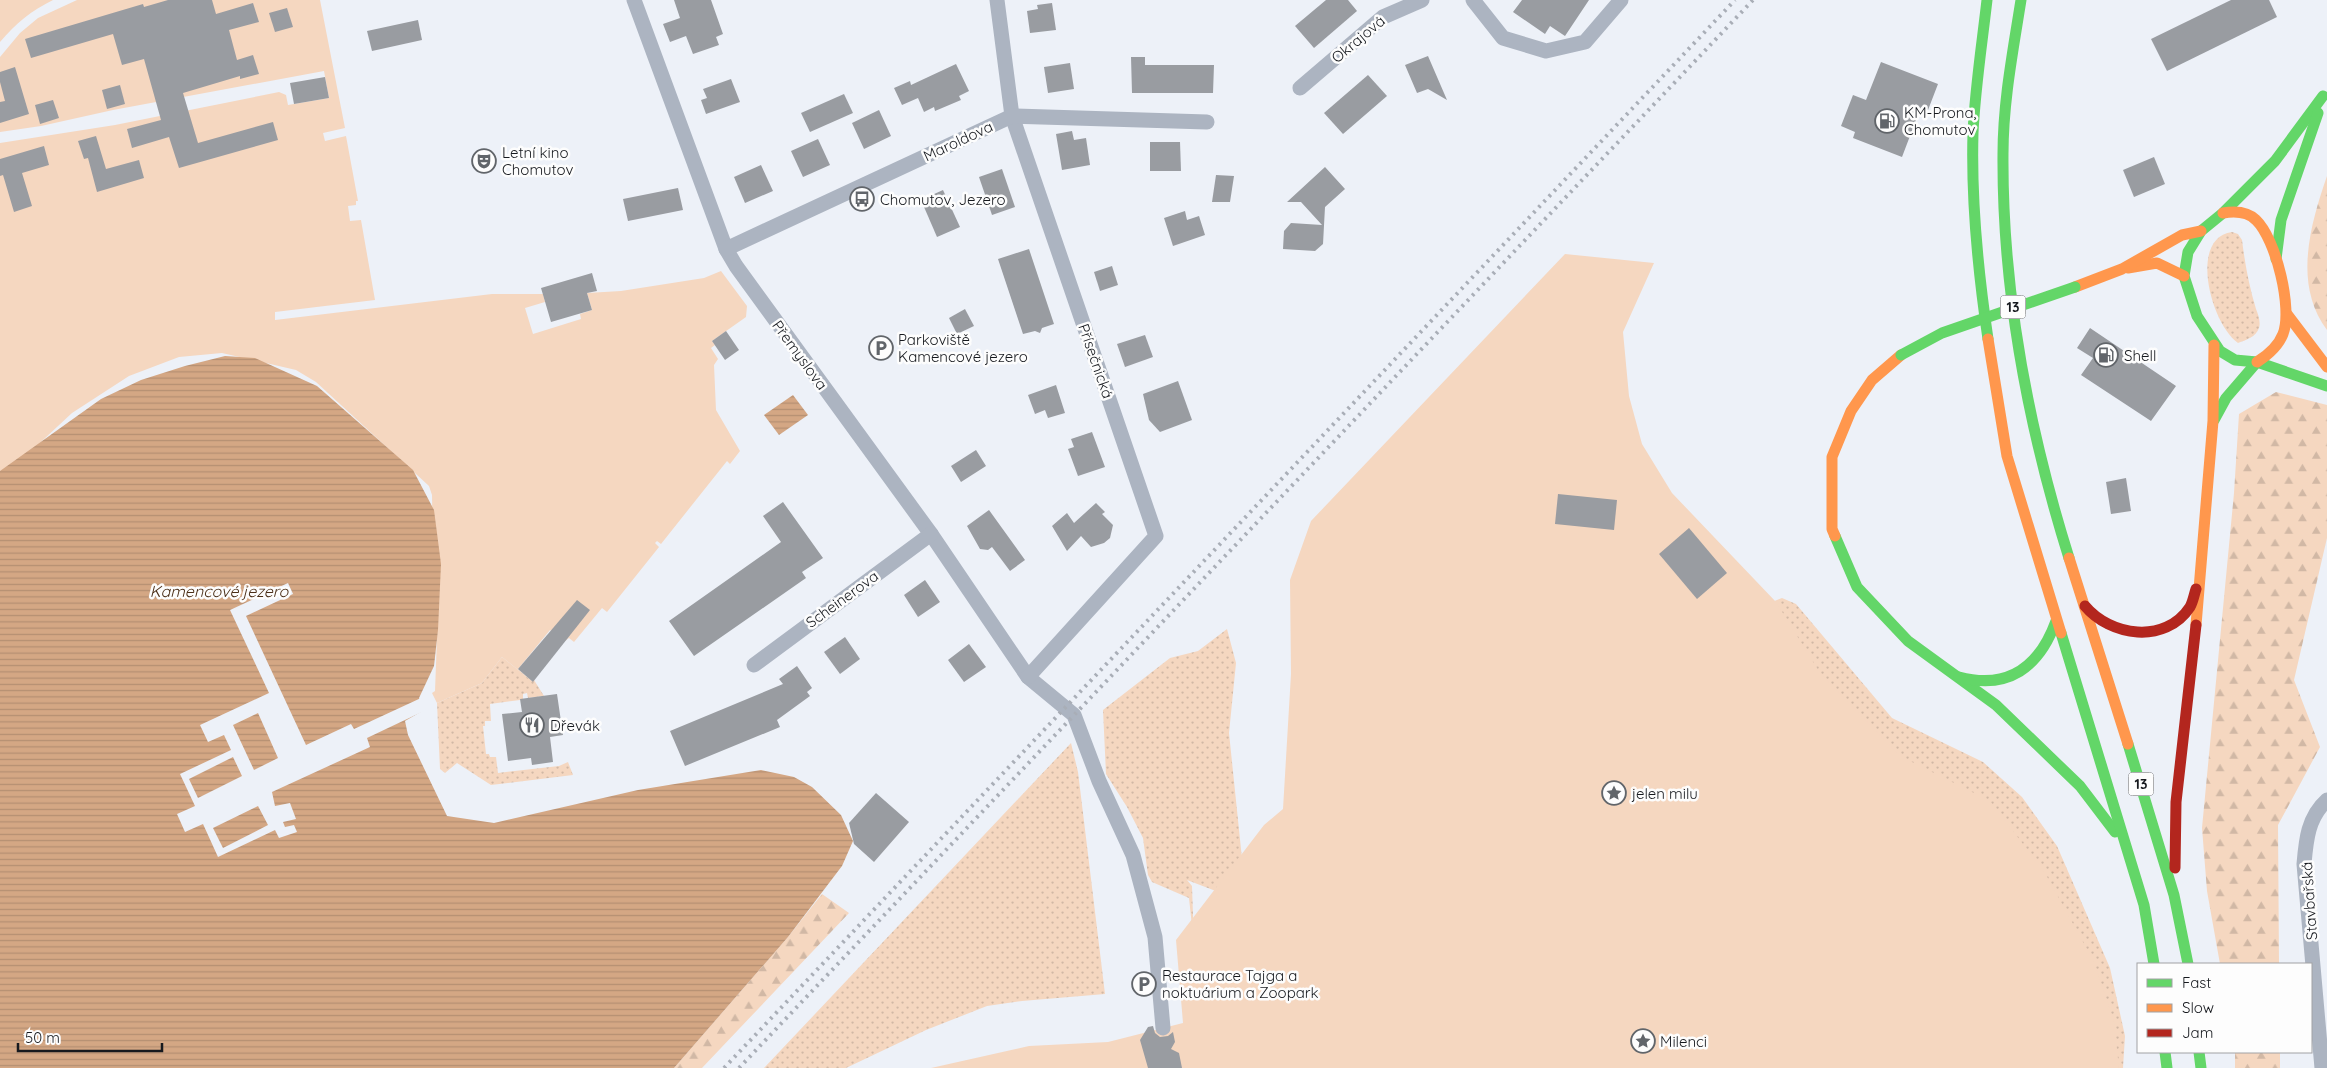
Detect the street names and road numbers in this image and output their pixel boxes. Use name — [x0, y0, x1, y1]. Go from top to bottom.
street label: Okrajová — [1327, 11, 1389, 67]
street label: Maroldova — [920, 117, 996, 165]
road number: 13 — [2000, 296, 2026, 318]
street label: Přemyslova — [768, 316, 832, 394]
street label: Přísečnická — [1074, 321, 1118, 401]
street label: Scheinerova — [802, 566, 882, 632]
road number: 13 — [2128, 772, 2154, 796]
street label: Stavbařská — [2297, 861, 2321, 941]

